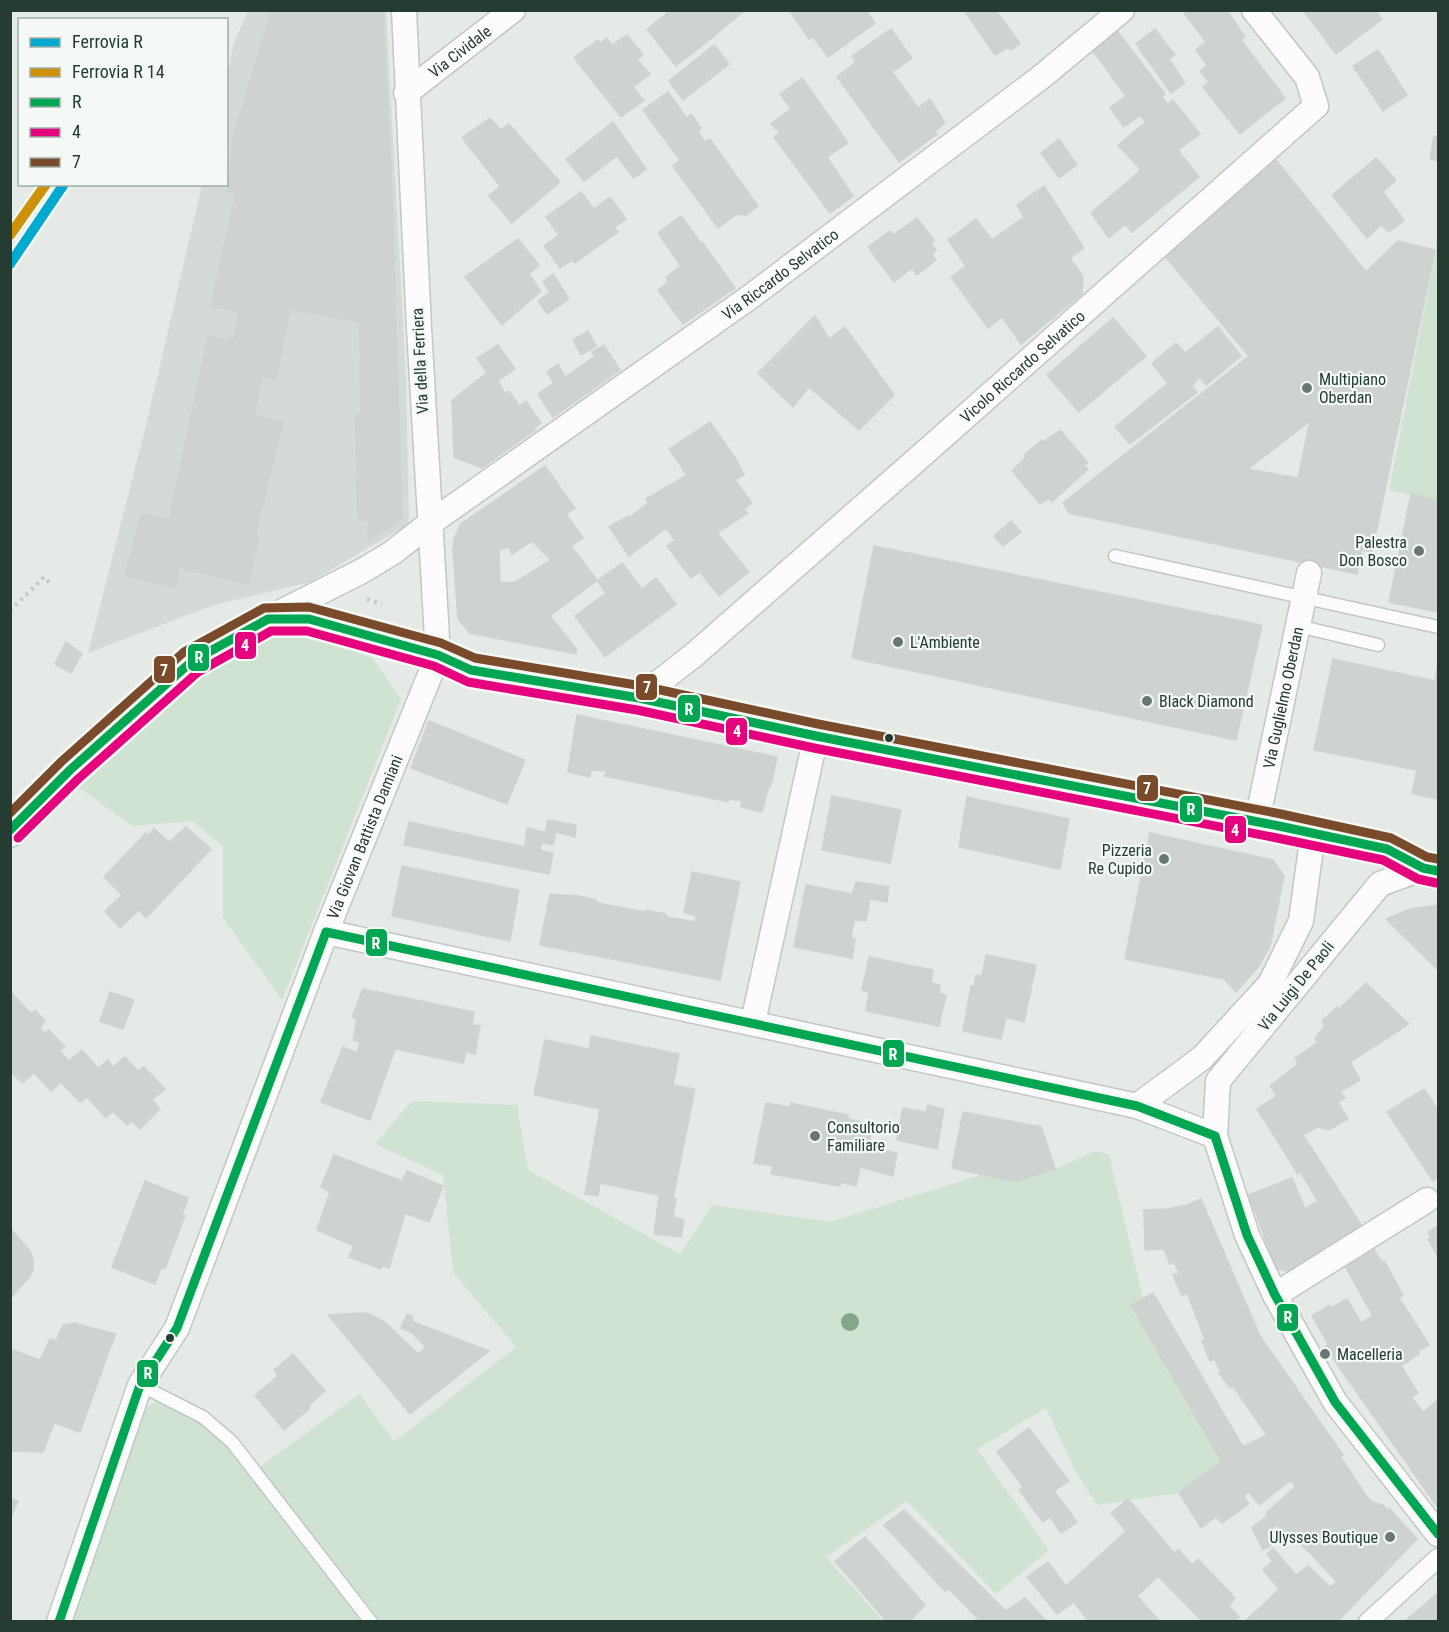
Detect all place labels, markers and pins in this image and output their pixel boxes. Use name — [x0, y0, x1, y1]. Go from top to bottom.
place label: Multipiano Oberdan — [1319, 370, 1386, 407]
marker: Multipiano Oberdan — [1300, 381, 1314, 395]
place label: Palestra Don Bosco — [1339, 533, 1407, 570]
marker: Palestra Don Bosco — [1412, 544, 1426, 558]
place label: L'Ambiente — [910, 633, 980, 652]
marker: L'Ambiente — [891, 635, 905, 649]
place label: Black Diamond — [1159, 692, 1254, 711]
marker: Black Diamond — [1140, 694, 1154, 708]
unlabelled marker — [883, 732, 895, 744]
place label: Pizzeria Re Cupido — [1088, 841, 1152, 878]
marker: Pizzeria Re Cupido — [1157, 852, 1171, 866]
place label: Consultorio Familiare — [827, 1118, 900, 1155]
marker: Consultorio Familiare — [808, 1129, 822, 1143]
unlabelled marker — [164, 1332, 176, 1344]
place label: Macelleria — [1337, 1345, 1403, 1364]
marker: Macelleria — [1318, 1347, 1332, 1361]
place label: Ulysses Boutique — [1269, 1528, 1378, 1547]
marker: Ulysses Boutique — [1383, 1530, 1397, 1544]

